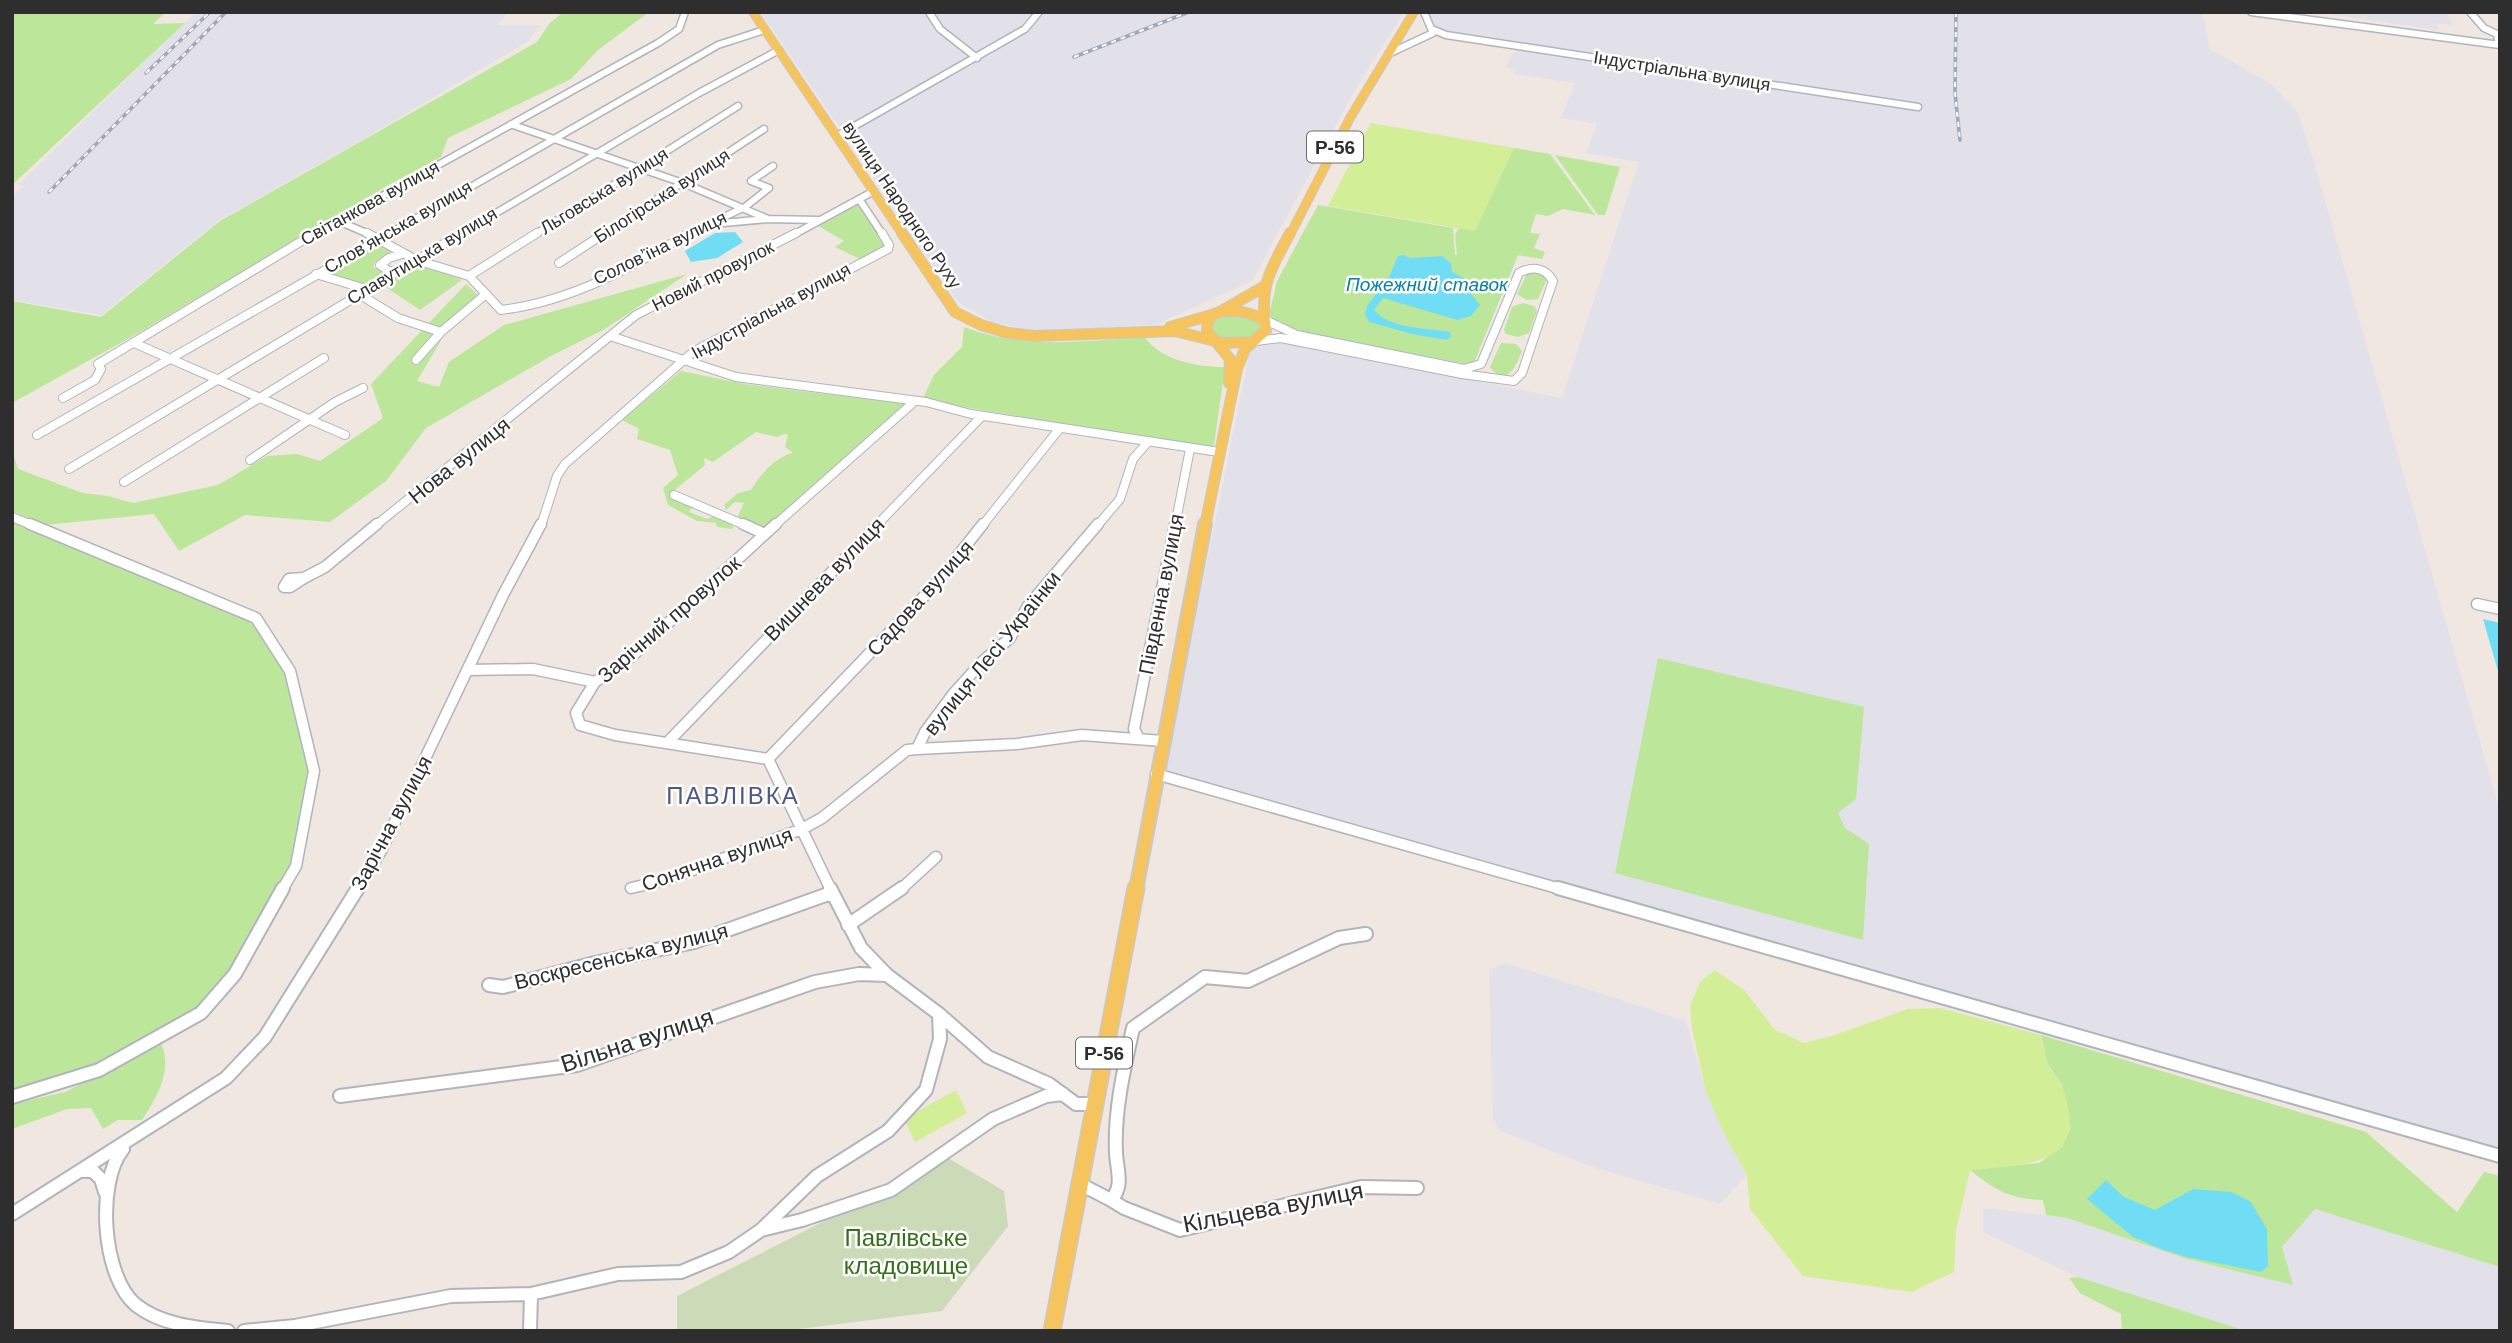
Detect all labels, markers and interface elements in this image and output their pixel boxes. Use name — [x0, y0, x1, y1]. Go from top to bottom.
street label: Індустріальна вулиця — [1592, 47, 1772, 95]
street label: вулиця Народного Руху — [839, 118, 965, 292]
road number: Р-56 — [1307, 132, 1363, 162]
street label: Льговська вулиця — [536, 144, 672, 238]
street label: Білогірська вулиця — [591, 145, 733, 247]
street label: Світанкова вулиця — [297, 157, 443, 249]
street label: Словʼянська вулиця — [321, 177, 475, 277]
street label: Славутицька вулиця — [343, 203, 501, 309]
street label: Соловʼїна вулиця — [590, 207, 730, 289]
street label: Новий провулок — [649, 237, 777, 315]
street label: Індустріальна вулиця — [688, 259, 854, 363]
water label: Пожежний ставок — [1346, 274, 1509, 295]
street label: Нова вулиця — [404, 412, 514, 508]
street label: Південна вулиця — [1134, 512, 1188, 676]
street label: Вишнева вулиця — [759, 513, 889, 645]
street label: Садова вулиця — [862, 535, 978, 661]
street label: Зарічний провулок — [593, 550, 746, 687]
street label: вулиця Лесі Українки — [919, 567, 1065, 739]
street label: Зарічна вулиця — [346, 752, 436, 894]
district label: ПАВЛІВКА — [666, 782, 800, 809]
street label: Сонячна вулиця — [639, 822, 795, 896]
street label: Воскресенська вулиця — [512, 918, 730, 994]
street label: Вільна вулиця — [557, 1003, 717, 1077]
road number: Р-56 — [1076, 1037, 1132, 1068]
street label: Кільцева вулиця — [1181, 1176, 1365, 1238]
park label: Павлівське кладовище — [844, 1224, 968, 1279]

